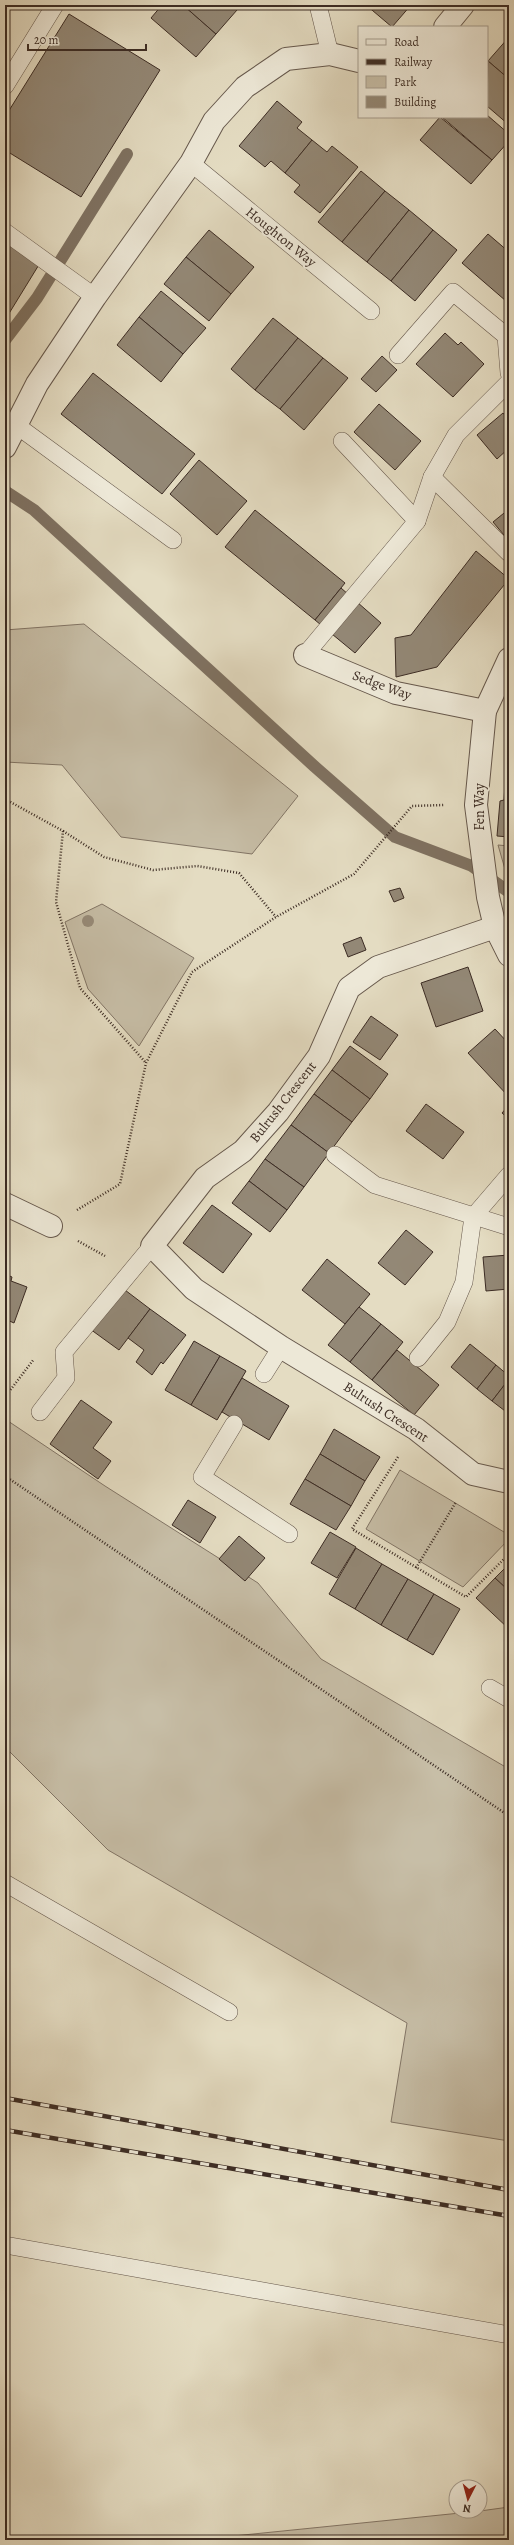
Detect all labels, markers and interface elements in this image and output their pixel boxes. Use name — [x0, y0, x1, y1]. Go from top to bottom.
scale bar — [28, 26, 146, 52]
legend — [358, 26, 488, 118]
text: 20 m — [34, 32, 58, 48]
text: Road — [394, 34, 420, 50]
text: Railway — [394, 54, 433, 70]
text: Park — [394, 74, 417, 90]
text: Building — [394, 94, 436, 110]
street label: Houghton Way — [242, 203, 321, 272]
street label: Sedge Way — [350, 666, 415, 705]
street label: Fen Way — [470, 782, 489, 831]
street label: Bulrush Crescent — [245, 1057, 321, 1146]
street label: Bulrush Crescent — [340, 1377, 433, 1447]
north arrow — [448, 2479, 488, 2519]
text: N — [462, 2501, 472, 2516]

